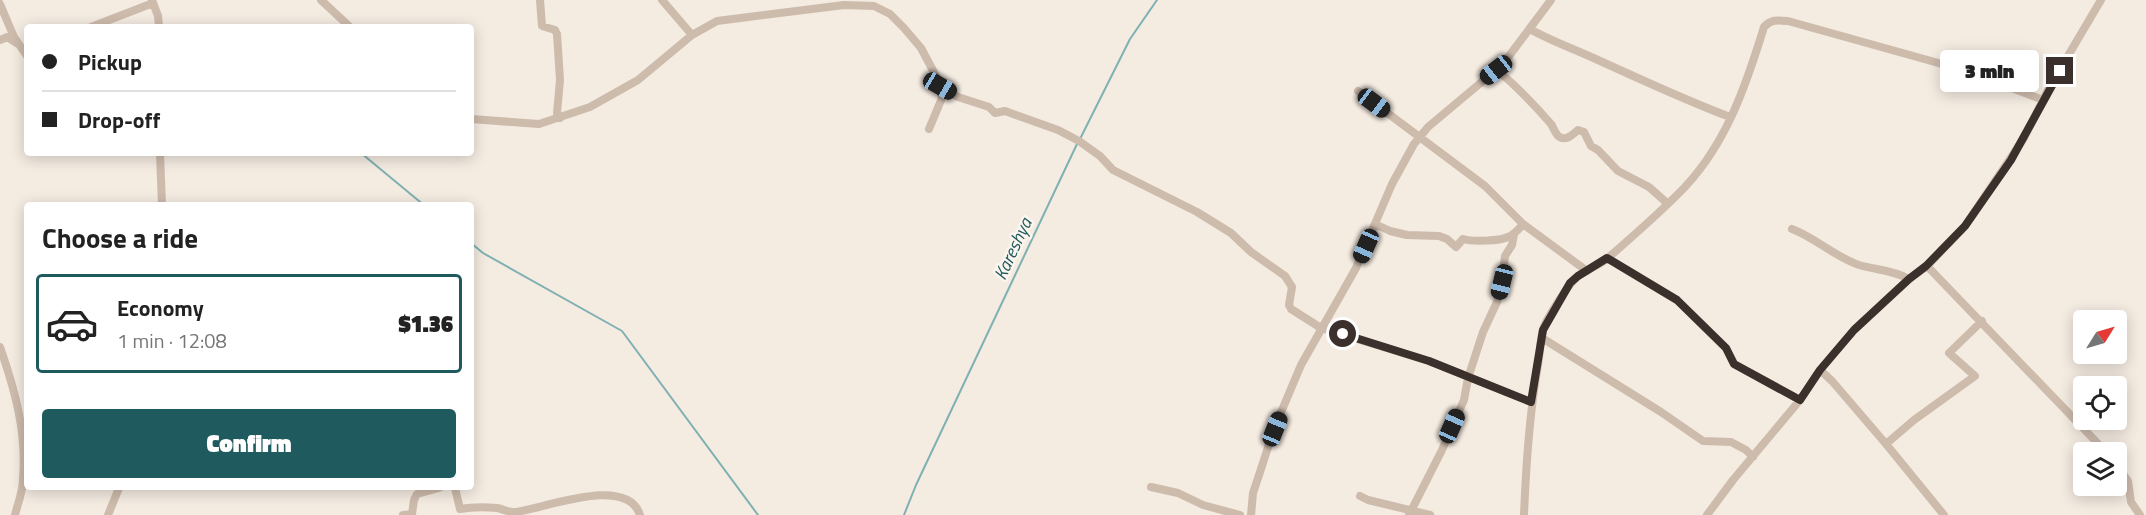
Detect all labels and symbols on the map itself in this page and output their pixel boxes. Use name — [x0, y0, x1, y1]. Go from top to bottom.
callout: 3 min — [1940, 50, 2039, 92]
car — [1476, 52, 1516, 88]
route end — [2046, 57, 2073, 84]
car — [920, 69, 960, 103]
car — [1354, 85, 1394, 121]
water label: Kareshya — [987, 213, 1039, 284]
car — [1350, 226, 1382, 266]
car — [1489, 262, 1515, 302]
north arrow — [2073, 310, 2127, 364]
route start — [1329, 320, 1356, 347]
car — [1436, 406, 1468, 446]
car — [1260, 409, 1290, 449]

